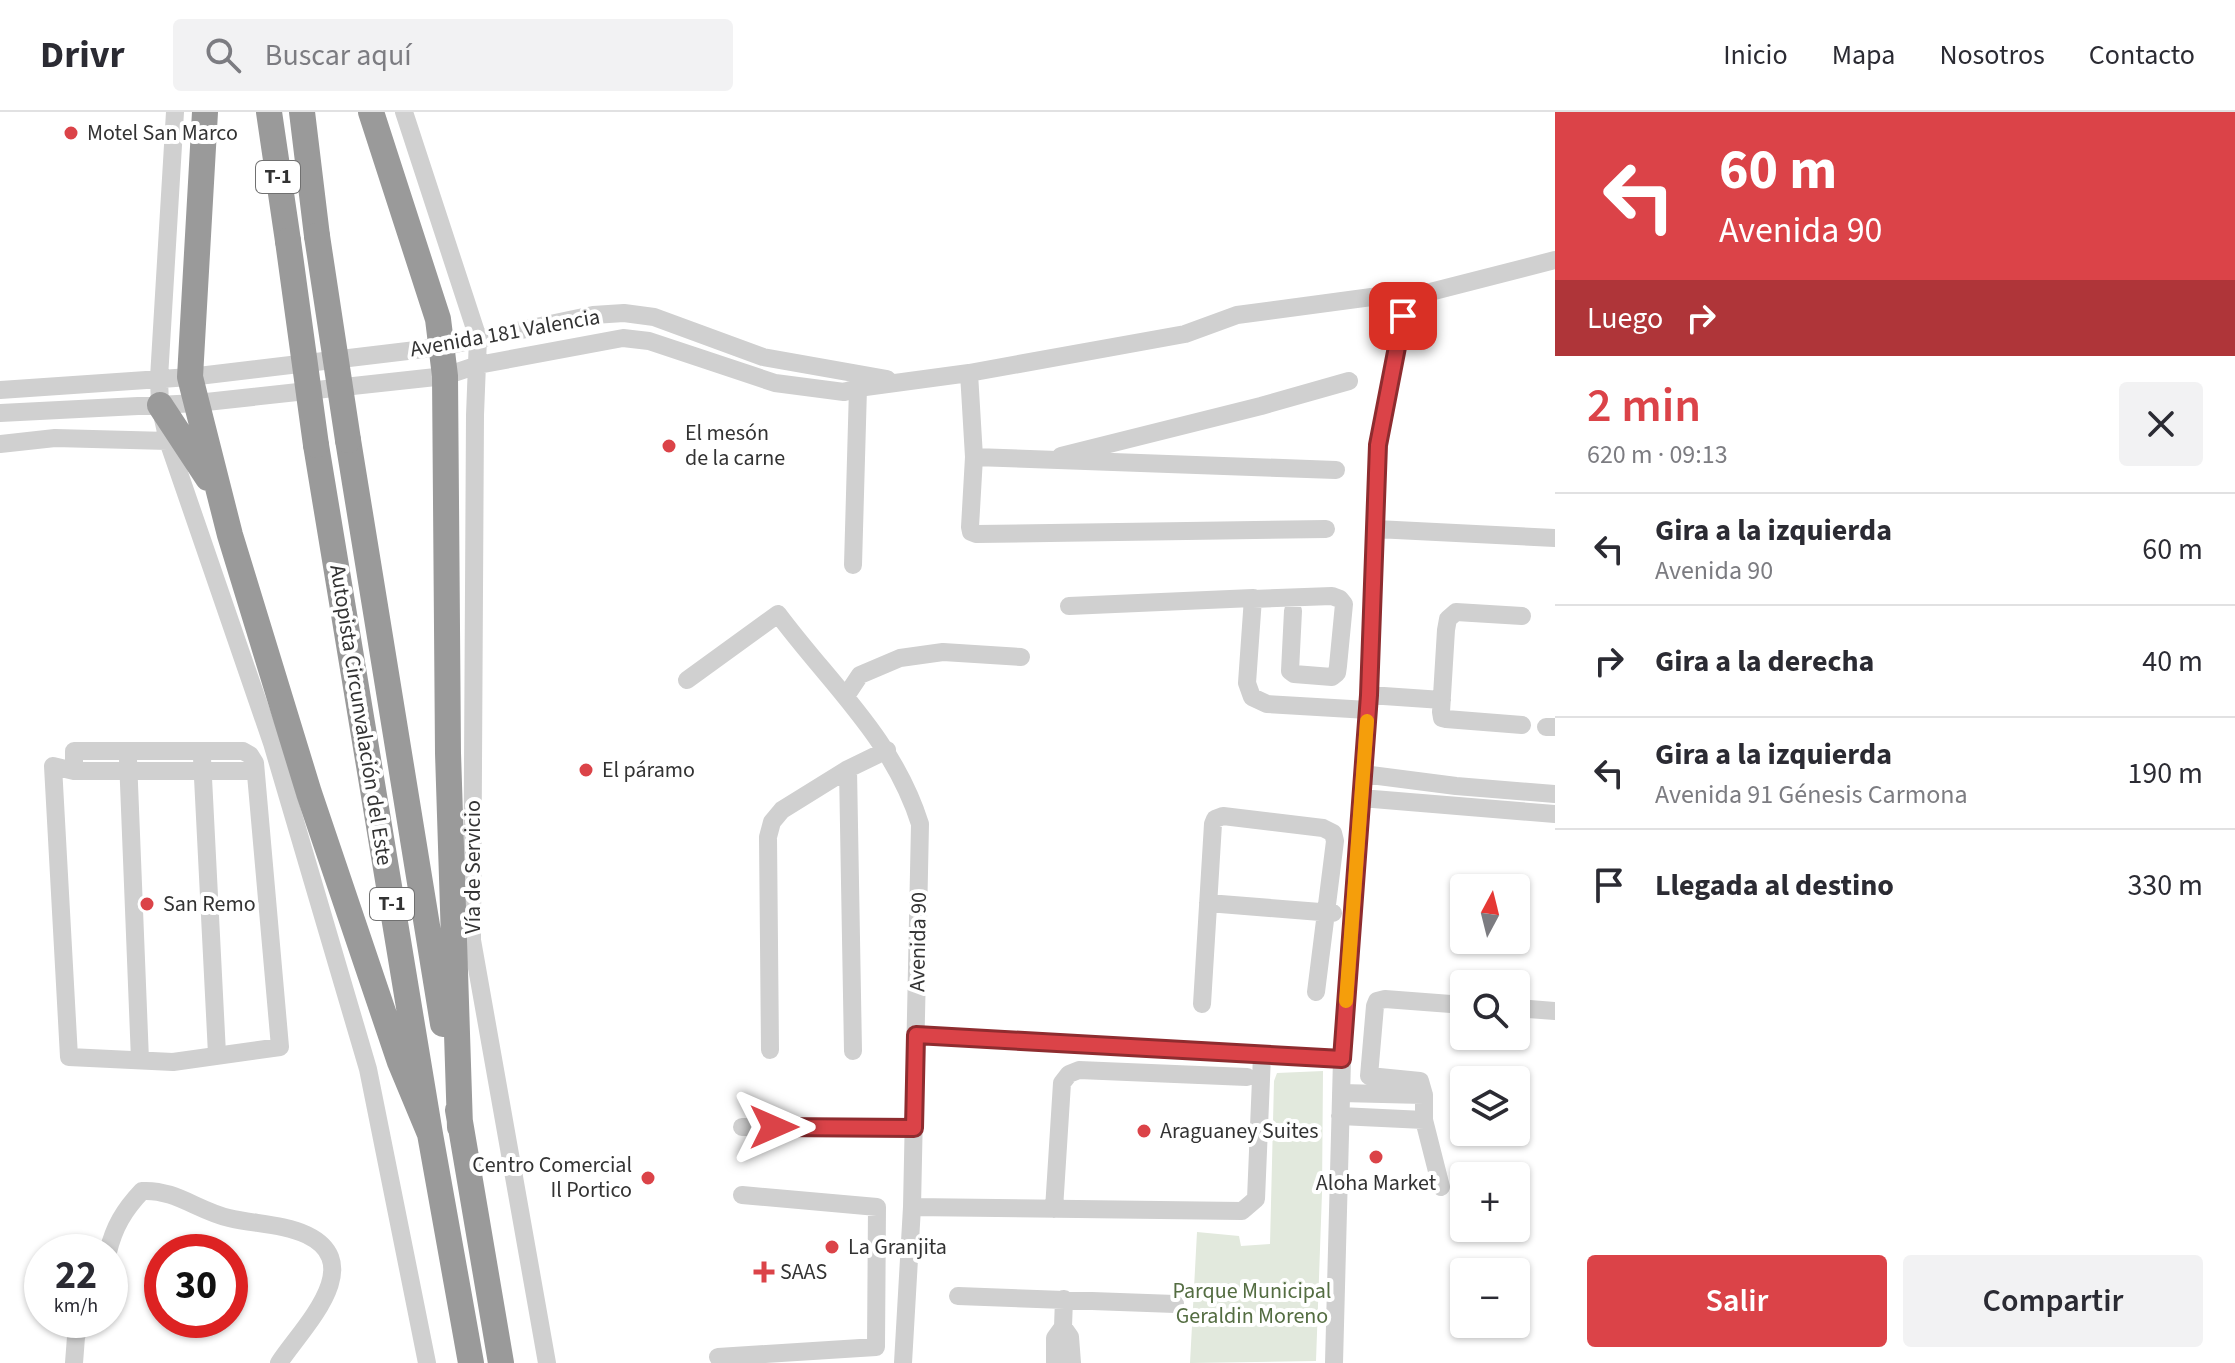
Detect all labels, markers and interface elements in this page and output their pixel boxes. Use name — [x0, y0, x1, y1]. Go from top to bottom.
search box — [173, 19, 733, 91]
text: Drivr — [40, 28, 125, 82]
icon: search — [201, 33, 245, 77]
text: Buscar aquí — [265, 34, 412, 77]
text: Inicio — [1723, 35, 1788, 75]
text: Mapa — [1832, 35, 1895, 75]
text: Nosotros — [1939, 35, 2045, 75]
text: Contacto — [2089, 35, 2195, 75]
place label: Motel San Marco — [87, 117, 238, 149]
marker: Motel San Marco — [62, 124, 80, 142]
text: 60 m — [1719, 131, 1837, 210]
icon: left — [1587, 144, 1691, 248]
road number: T-1 — [256, 161, 300, 193]
text: Avenida 90 — [1719, 205, 1882, 256]
pin — [1369, 282, 1437, 350]
icon: arrive — [1381, 294, 1425, 338]
icon: right — [1679, 296, 1723, 340]
text: Luego — [1587, 297, 1663, 340]
street label: Avenida 181 Valencia — [408, 301, 602, 365]
text: 2 min — [1587, 372, 1701, 440]
button: close — [2119, 382, 2203, 466]
place label: El mesón de la carne — [685, 417, 785, 474]
text: 620 m · 09:13 — [1587, 436, 1728, 473]
marker: El mesón de la carne — [660, 437, 678, 455]
text: Gira a la izquierda — [1655, 509, 1892, 552]
icon: left — [1587, 527, 1631, 571]
text: 60 m — [2142, 528, 2203, 571]
text: Avenida 90 — [1655, 552, 1773, 589]
street label: Autopista Circunvalación del Este — [321, 562, 401, 868]
icon: right — [1587, 639, 1631, 683]
text: Gira a la derecha — [1655, 640, 1874, 683]
text: 40 m — [2142, 640, 2203, 683]
text: Gira a la izquierda — [1655, 733, 1892, 776]
icon: left — [1587, 751, 1631, 795]
text: 190 m — [2127, 752, 2203, 795]
place label: El páramo — [602, 754, 695, 786]
marker: El páramo — [577, 761, 595, 779]
text: Avenida 91 Génesis Carmona — [1655, 776, 1968, 813]
street label: Vía de Servicio — [457, 800, 489, 934]
icon: arrive — [1587, 863, 1631, 907]
text: Llegada al destino — [1655, 864, 1894, 907]
text: 330 m — [2127, 864, 2203, 907]
north arrow — [1450, 874, 1530, 954]
map controls — [1450, 874, 1530, 1338]
place label: San Remo — [163, 888, 256, 920]
road number: T-1 — [370, 888, 414, 920]
street label: Avenida 90 — [901, 892, 935, 992]
marker: San Remo — [138, 895, 156, 913]
button: search — [1450, 970, 1530, 1050]
button: layers — [1450, 1066, 1530, 1146]
position arrow — [732, 1085, 816, 1169]
place label: Araguaney Suites — [1160, 1115, 1318, 1147]
marker: Araguaney Suites — [1135, 1122, 1153, 1140]
marker: Aloha Market — [1367, 1148, 1385, 1166]
place label: Centro Comercial Il Portico — [472, 1149, 632, 1206]
button: + — [1450, 1162, 1530, 1242]
place label: Aloha Market — [1316, 1167, 1437, 1199]
marker: Centro Comercial Il Portico — [639, 1169, 657, 1187]
place label: La Granjita — [848, 1231, 947, 1263]
speed limit sign: 30 — [144, 1234, 248, 1338]
marker: La Granjita — [823, 1238, 841, 1256]
text: 22 — [55, 1247, 97, 1304]
button: Salir — [1587, 1255, 1887, 1347]
button: Compartir — [1903, 1255, 2203, 1347]
place label: SAAS — [780, 1256, 827, 1288]
button: − — [1450, 1258, 1530, 1338]
marker: SAAS — [755, 1263, 773, 1281]
park label: Parque Municipal Geraldin Moreno — [1173, 1275, 1331, 1332]
text: km/h — [54, 1292, 98, 1320]

